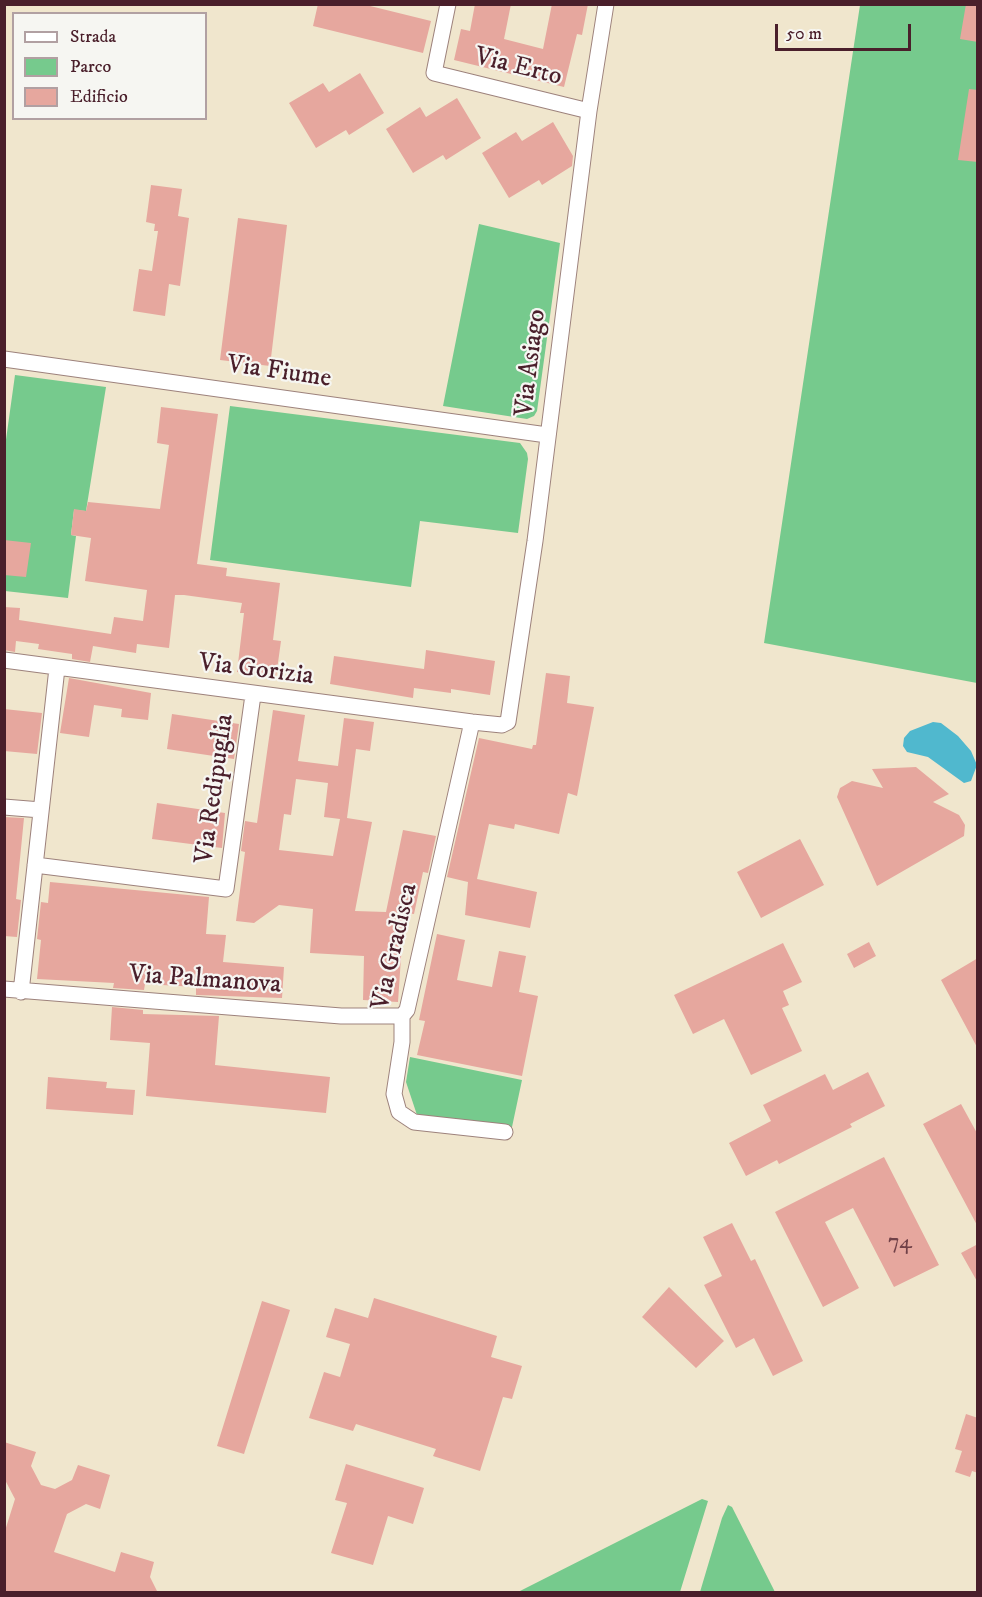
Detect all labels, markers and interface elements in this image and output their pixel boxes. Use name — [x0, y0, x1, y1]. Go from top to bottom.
legend — [12, 12, 207, 120]
scale bar — [778, 12, 914, 50]
text: 50 m — [786, 23, 822, 45]
text: Strada — [70, 26, 116, 48]
street label: Via Erto — [471, 42, 565, 94]
text: Parco — [70, 56, 111, 78]
text: Edificio — [70, 86, 128, 108]
street label: Via Asiago — [510, 308, 554, 418]
street label: Via Fiume — [225, 350, 333, 396]
street label: Via Gorizia — [197, 648, 315, 694]
street label: Via Redipuglia — [190, 712, 242, 866]
street label: Via Gradisca — [366, 881, 426, 1013]
street label: Via Palmanova — [128, 960, 282, 1002]
house number: 74 — [888, 1230, 912, 1256]

